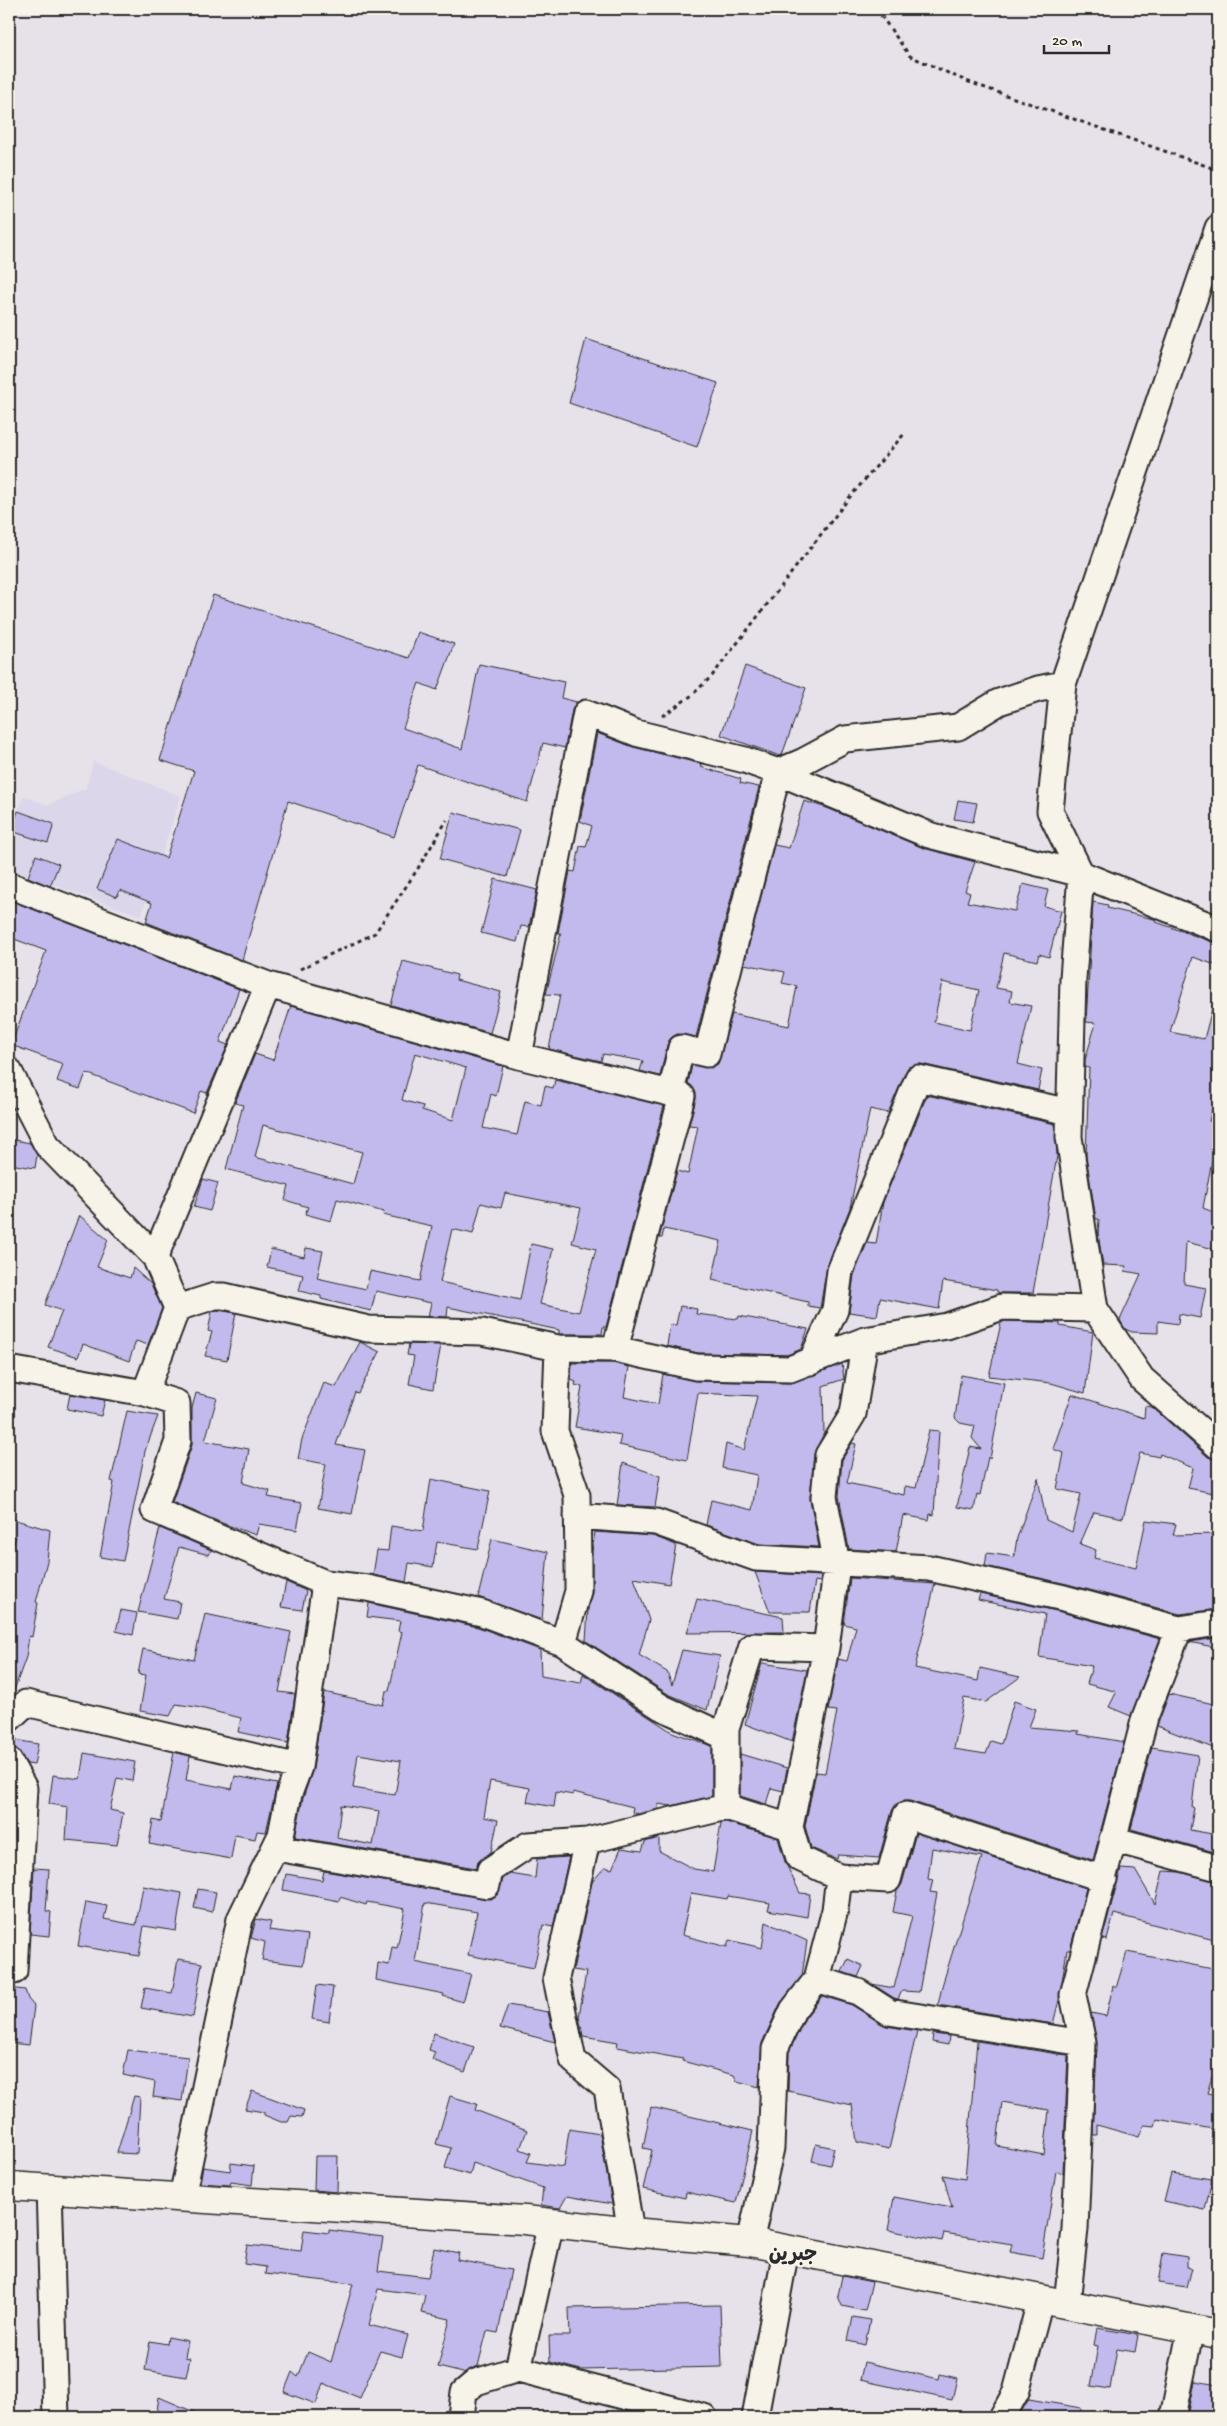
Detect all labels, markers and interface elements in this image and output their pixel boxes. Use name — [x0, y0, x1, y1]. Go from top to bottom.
scale bar — [1044, 22, 1110, 54]
text: 20 m — [1052, 33, 1082, 51]
district label: جبرين — [769, 2245, 817, 2268]

